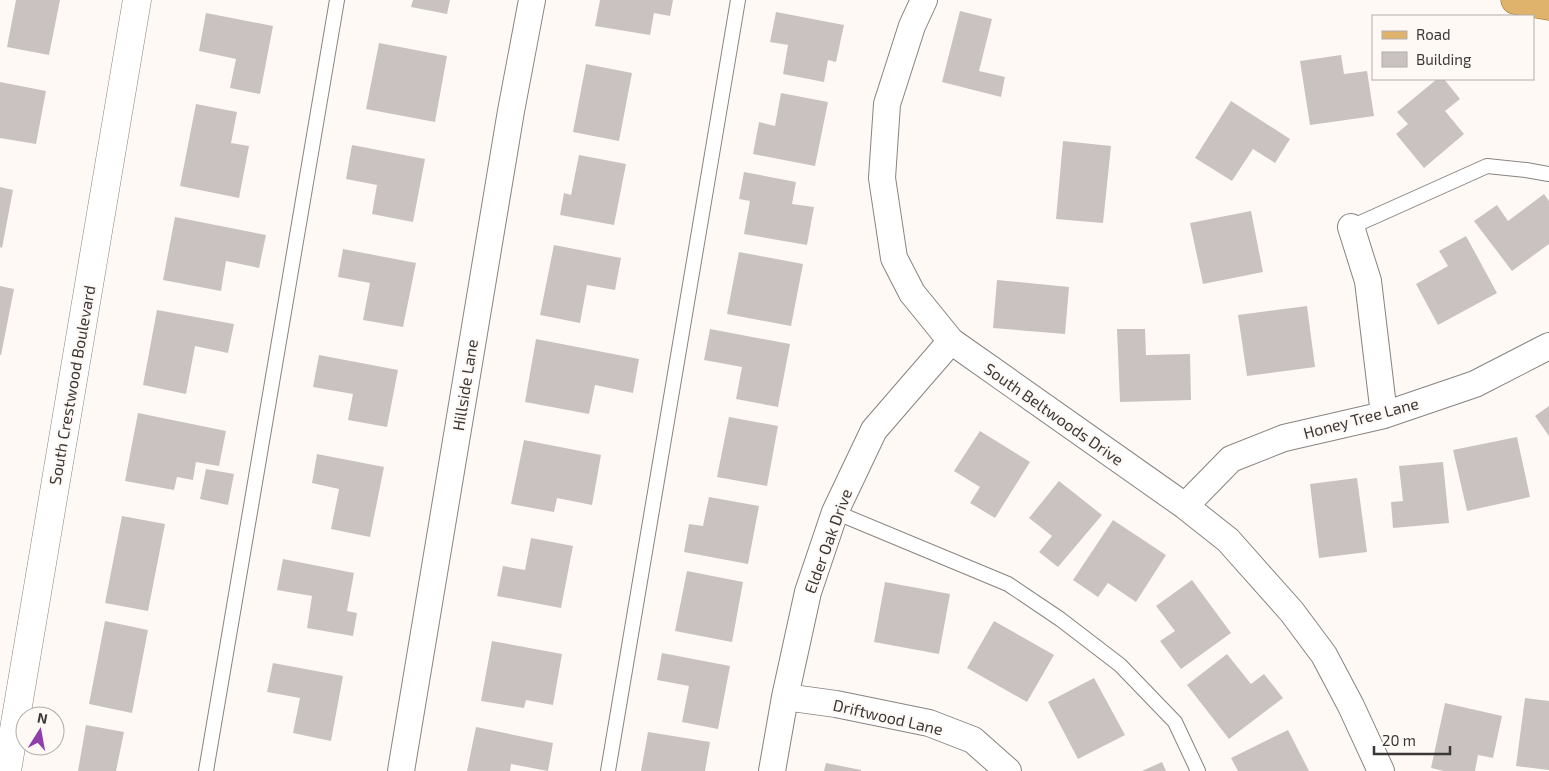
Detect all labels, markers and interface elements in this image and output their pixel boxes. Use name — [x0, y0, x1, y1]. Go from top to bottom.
legend — [1372, 15, 1534, 80]
text: Road — [1416, 25, 1451, 43]
text: Building — [1416, 50, 1472, 68]
street label: South Crestwood Boulevard — [45, 284, 98, 486]
street label: Hillside Lane — [448, 338, 481, 432]
street label: South Beltwoods Drive — [981, 358, 1128, 469]
street label: Honey Tree Lane — [1301, 393, 1421, 442]
street label: Elder Oak Drive — [800, 486, 855, 596]
street label: Driftwood Lane — [831, 695, 945, 738]
north arrow — [15, 706, 65, 756]
text: N — [36, 708, 49, 727]
scale bar — [1374, 724, 1450, 756]
text: 20 m — [1382, 731, 1416, 749]

